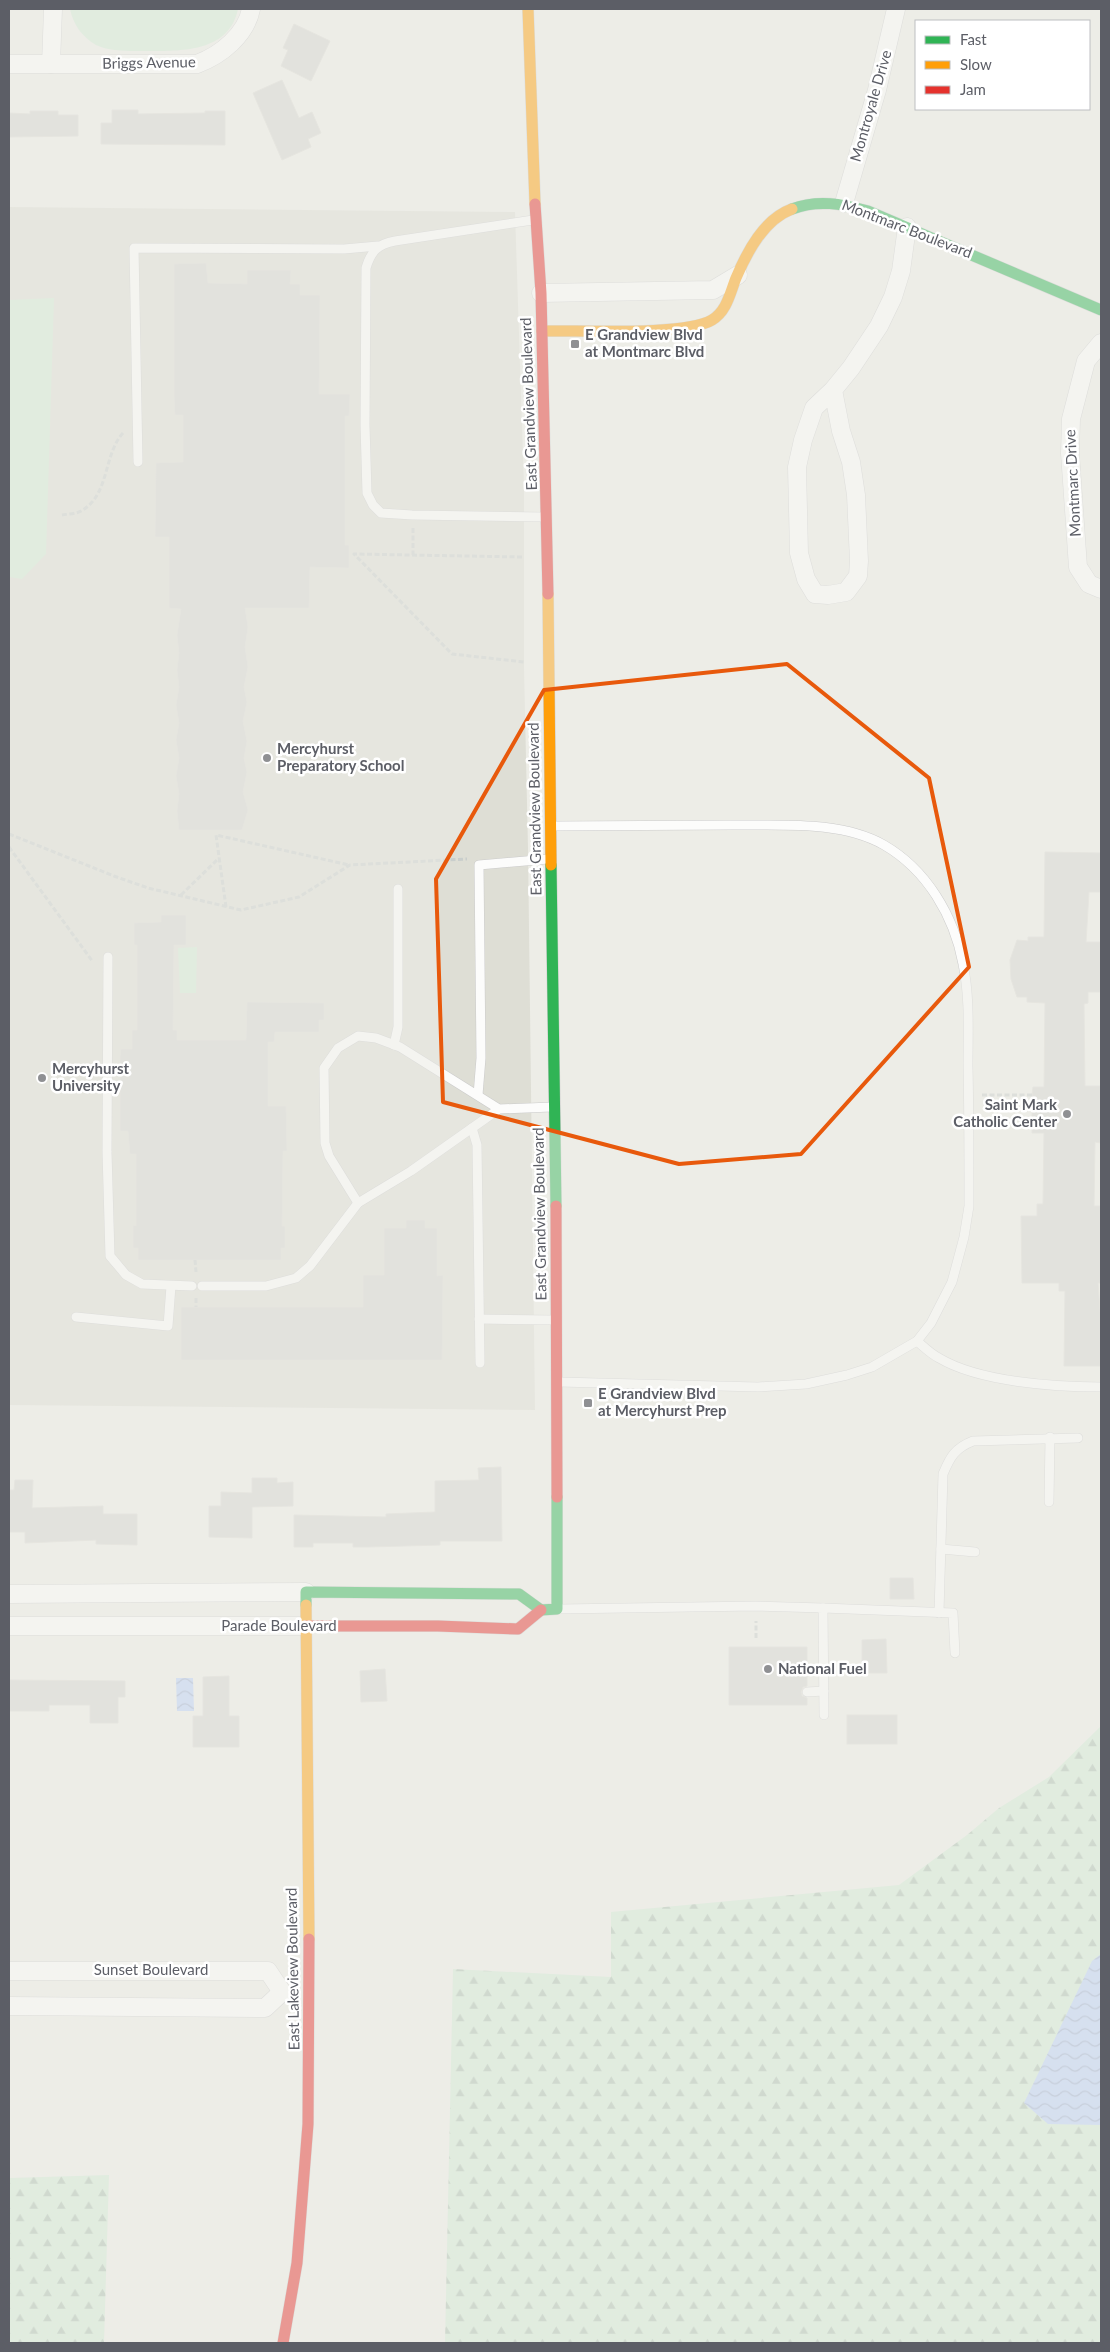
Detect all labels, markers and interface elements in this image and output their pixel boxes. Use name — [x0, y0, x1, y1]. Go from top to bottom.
legend — [915, 20, 1090, 110]
text: Fast — [960, 30, 987, 48]
street label: Montroyale Drive — [845, 48, 895, 164]
street label: Briggs Avenue — [102, 52, 196, 72]
text: Slow — [960, 55, 992, 73]
text: Jam — [960, 80, 986, 98]
street label: Montmarc Boulevard — [840, 195, 975, 261]
street label: East Grandview Boulevard — [516, 317, 540, 491]
place label: E Grandview Blvd at Montmarc Blvd — [585, 325, 704, 360]
marker: E Grandview Blvd at Montmarc Blvd — [569, 338, 581, 350]
street label: Montmarc Drive — [1060, 429, 1084, 537]
street label: East Grandview Boulevard — [523, 722, 545, 896]
place label: Mercyhurst Preparatory School — [277, 739, 404, 774]
marker: Mercyhurst Preparatory School — [261, 752, 273, 764]
place label: Mercyhurst University — [52, 1059, 130, 1094]
marker: Mercyhurst University — [36, 1072, 48, 1084]
place label: Saint Mark Catholic Center — [953, 1095, 1058, 1130]
marker: Saint Mark Catholic Center — [1061, 1108, 1073, 1120]
street label: East Grandview Boulevard — [528, 1127, 550, 1301]
place label: E Grandview Blvd at Mercyhurst Prep — [598, 1384, 727, 1419]
marker: E Grandview Blvd at Mercyhurst Prep — [582, 1397, 594, 1409]
street label: Parade Boulevard — [221, 1616, 337, 1634]
place label: National Fuel — [778, 1659, 867, 1677]
marker: National Fuel — [762, 1663, 774, 1675]
street label: East Lakeview Boulevard — [282, 1888, 302, 2051]
street label: Sunset Boulevard — [94, 1960, 208, 1978]

